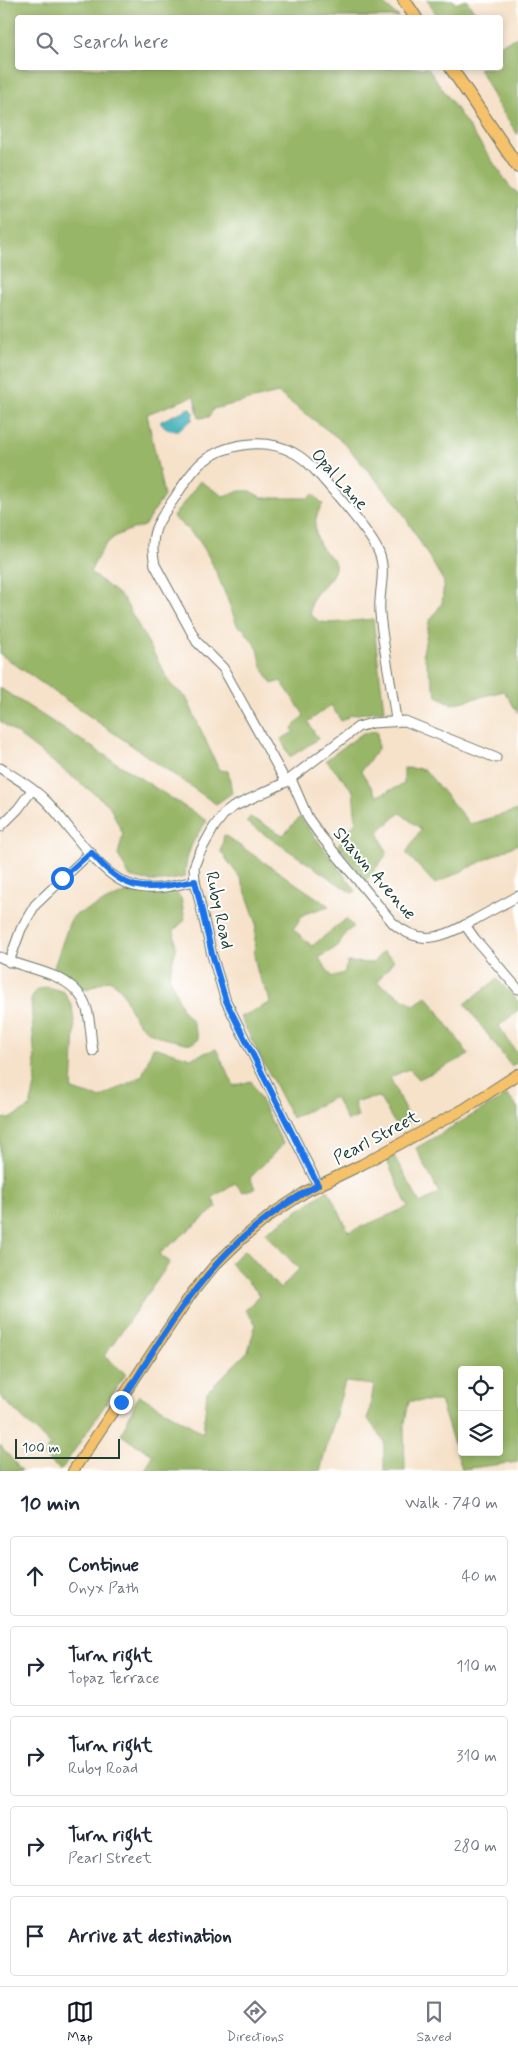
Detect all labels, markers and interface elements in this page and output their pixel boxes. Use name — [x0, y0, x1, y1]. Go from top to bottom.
search box — [15, 15, 503, 70]
icon: search — [33, 29, 61, 57]
text: Search here — [73, 30, 169, 55]
street label: Opal Lane — [305, 444, 373, 516]
street label: Shawn Avenue — [327, 822, 421, 925]
route start — [51, 867, 74, 890]
street label: Ruby Road — [199, 869, 239, 951]
street label: Pearl Street — [329, 1105, 424, 1171]
map controls — [458, 1366, 503, 1456]
button: locate — [458, 1366, 503, 1411]
route end — [110, 1391, 133, 1414]
button: layers — [458, 1411, 503, 1456]
scale bar — [15, 1436, 120, 1459]
text: 100 m — [22, 1439, 60, 1457]
text: 10 min — [20, 1490, 80, 1518]
text: Walk · 740 m — [405, 1493, 498, 1514]
text: Continue — [68, 1553, 139, 1578]
icon: ahead — [21, 1562, 49, 1590]
text: 40 m — [461, 1566, 497, 1587]
text: Onyx Path — [68, 1578, 139, 1599]
text: Turn right — [68, 1643, 152, 1668]
icon: right — [21, 1652, 49, 1680]
text: 110 m — [456, 1656, 497, 1677]
text: Topaz Terrace — [68, 1668, 159, 1689]
text: Turn right — [68, 1733, 152, 1758]
icon: right — [21, 1742, 49, 1770]
text: 310 m — [456, 1746, 497, 1767]
text: Ruby Road — [68, 1758, 138, 1779]
text: Turn right — [68, 1823, 152, 1848]
icon: right — [21, 1832, 49, 1860]
text: 280 m — [454, 1836, 497, 1857]
text: Pearl Street — [68, 1848, 152, 1869]
icon: arrive — [21, 1922, 49, 1950]
text: Arrive at destination — [68, 1924, 232, 1949]
tab: Map — [66, 1998, 94, 2046]
tab: Directions — [227, 1998, 284, 2046]
tab: Saved — [416, 1998, 452, 2046]

